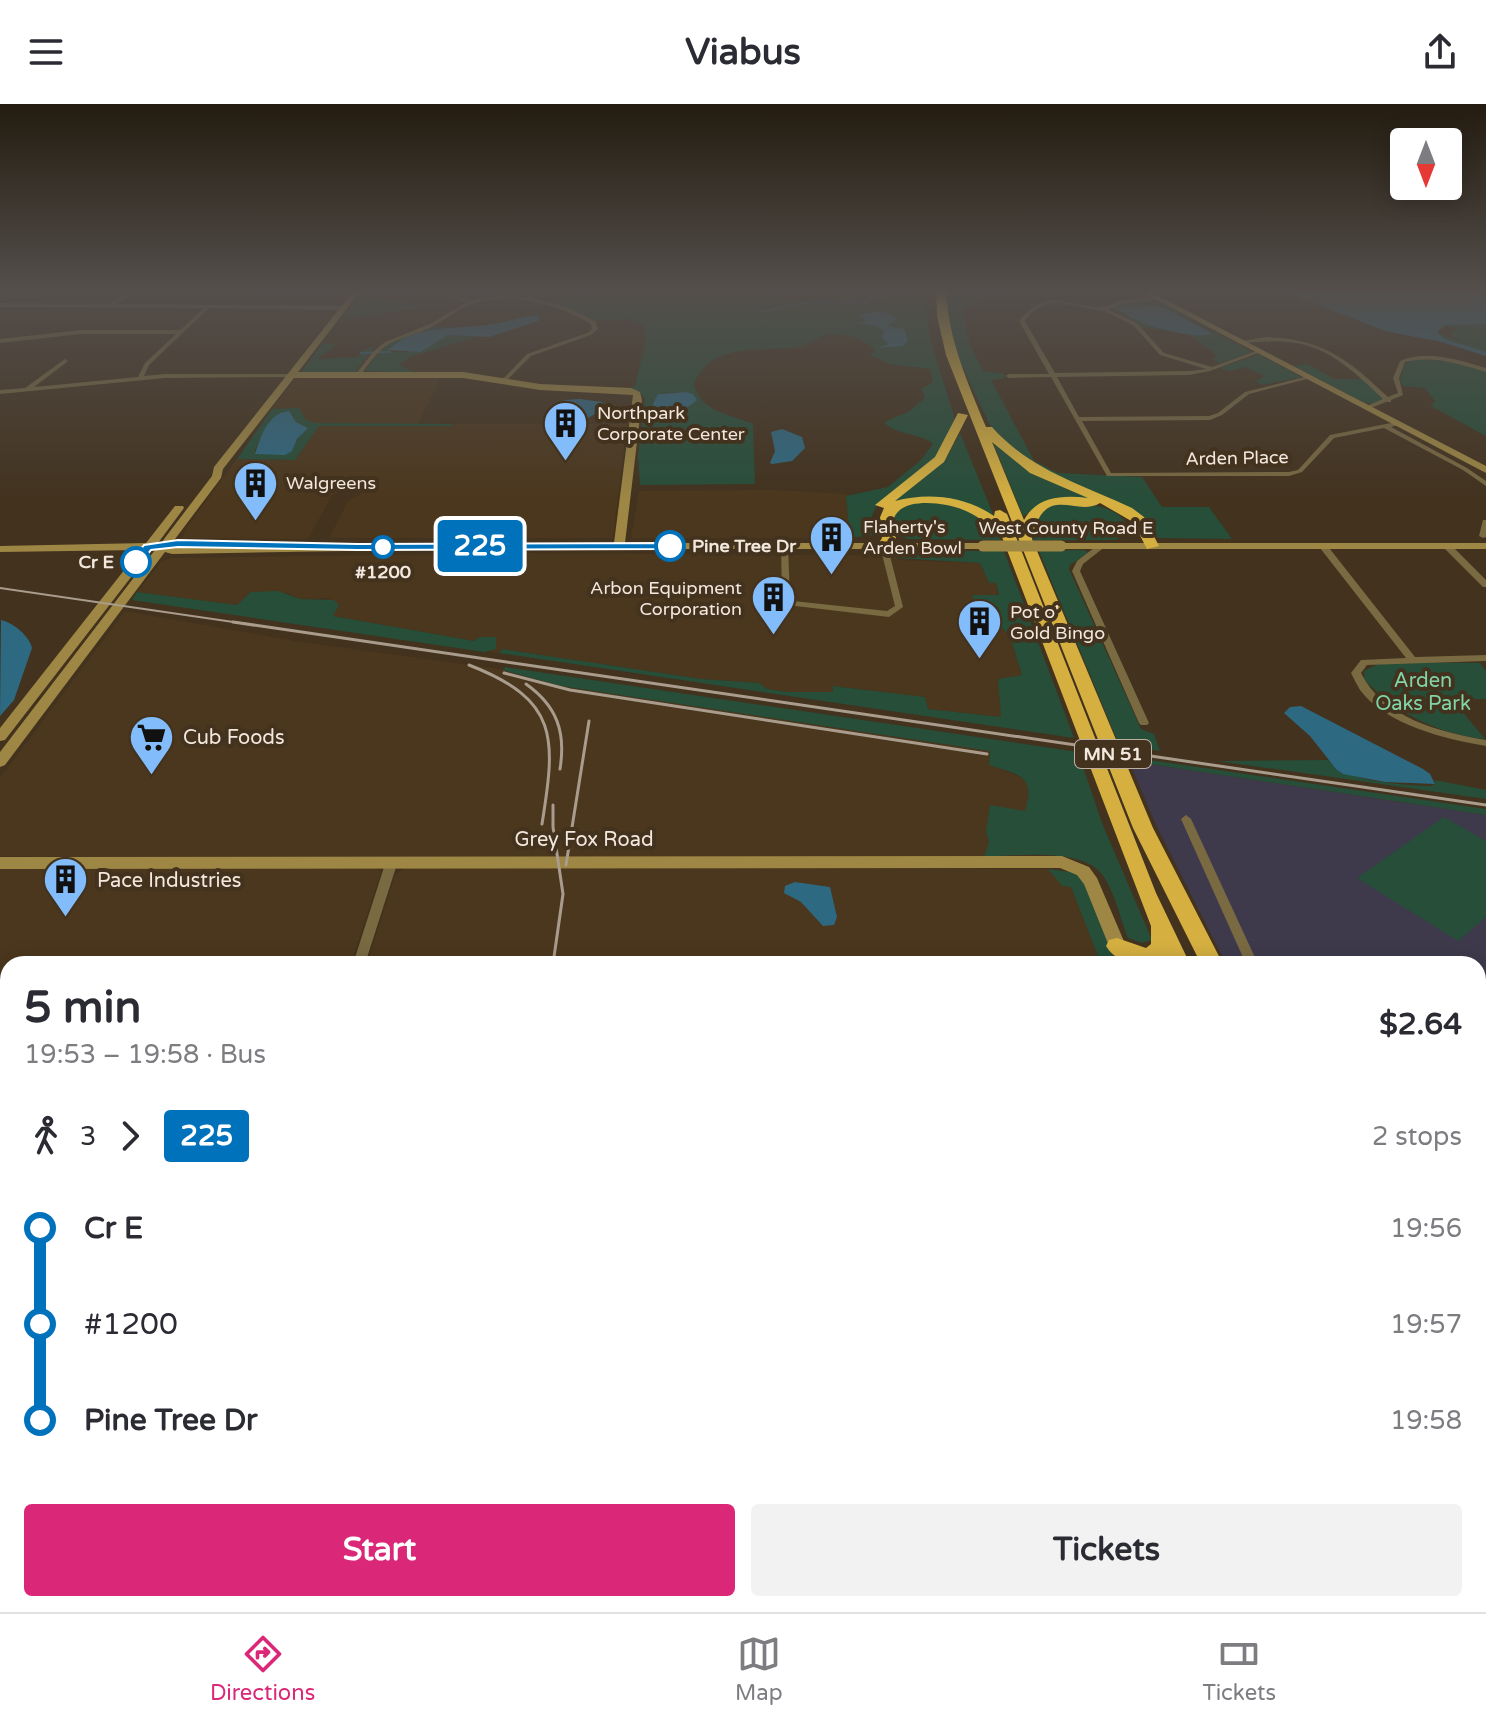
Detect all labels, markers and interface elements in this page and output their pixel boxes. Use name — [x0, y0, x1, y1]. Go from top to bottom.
icon: menu — [24, 30, 68, 74]
icon: share — [1418, 30, 1462, 74]
text: Viabus — [685, 31, 801, 74]
north arrow — [1390, 128, 1462, 200]
map controls — [1390, 128, 1462, 200]
building icon: Northpark Corporate Center — [542, 399, 590, 462]
place label: Northpark Corporate Center — [597, 402, 745, 445]
street label: Arden Place — [1185, 446, 1289, 470]
building icon: Walgreens — [231, 459, 279, 522]
place label: Walgreens — [286, 472, 376, 494]
building icon: Flaherty's Arden Bowl — [808, 513, 856, 576]
place label: Flaherty's Arden Bowl — [863, 516, 962, 559]
street label: West County Road E — [978, 517, 1154, 539]
line badge: 225 — [434, 520, 526, 572]
text: 225 — [454, 529, 506, 563]
marker: Pine Tree Dr — [655, 531, 685, 561]
place label: Pine Tree Dr — [692, 535, 797, 557]
marker: #1200 — [372, 536, 394, 558]
marker: Cr E — [121, 547, 151, 577]
place label: Cr E — [79, 551, 114, 573]
place label: #1200 — [355, 561, 411, 583]
building icon: Arbon Equipment Corporation — [749, 574, 797, 637]
place label: Arbon Equipment Corporation — [590, 577, 742, 620]
building icon: Pot o' Gold Bingo — [955, 598, 1003, 661]
place label: Pot o' Gold Bingo — [1010, 601, 1105, 644]
park label: Arden Oaks Park — [1375, 669, 1471, 716]
supermarket icon: Cub Foods — [128, 713, 176, 776]
place label: Cub Foods — [183, 726, 285, 750]
road number: MN 51 — [1075, 740, 1151, 768]
street label: Grey Fox Road — [514, 828, 654, 852]
building icon: Pace Industries — [42, 856, 90, 919]
place label: Pace Industries — [97, 869, 241, 893]
text: 5 min — [24, 982, 141, 1035]
text: $2.64 — [1379, 1006, 1462, 1043]
text: 19:53 – 19:58 · Bus — [24, 1039, 266, 1070]
icon: walk — [24, 1114, 68, 1158]
icon: forward — [108, 1114, 152, 1158]
text: 225 — [180, 1119, 233, 1153]
text: 3 — [80, 1121, 96, 1152]
text: 2 stops — [1372, 1121, 1462, 1152]
text: Cr E — [84, 1210, 143, 1247]
text: 19:56 — [1390, 1213, 1462, 1244]
text: #1200 — [84, 1306, 178, 1343]
text: 19:57 — [1390, 1309, 1462, 1340]
text: Pine Tree Dr — [84, 1402, 257, 1439]
text: 19:58 — [1390, 1405, 1462, 1436]
button: Start — [24, 1504, 735, 1596]
button: Tickets — [751, 1504, 1462, 1596]
tab: Directions — [210, 1632, 315, 1706]
tab: Map — [735, 1632, 783, 1706]
tab: Tickets — [1202, 1632, 1276, 1706]

